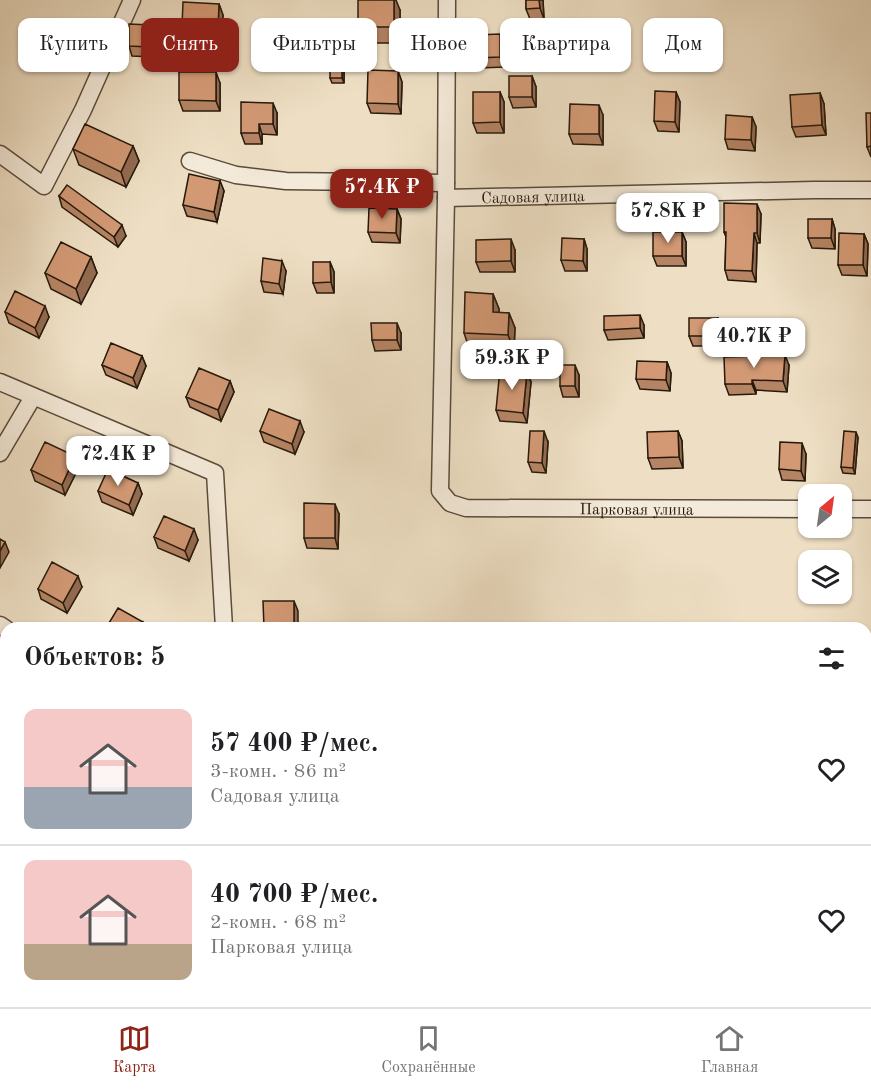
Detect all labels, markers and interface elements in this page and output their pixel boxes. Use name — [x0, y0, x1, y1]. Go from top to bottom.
chip: Купить — [18, 18, 129, 72]
chip: Снять — [141, 18, 239, 72]
chip: Фильтры — [251, 18, 377, 72]
chip: Новое — [389, 18, 488, 72]
chip: Квартира — [500, 18, 631, 72]
chip: Дом — [643, 18, 723, 72]
pin: 57.4K ₽ — [327, 169, 437, 220]
text: 57.4K ₽ — [344, 178, 420, 198]
street label: Садовая улица — [481, 189, 585, 207]
pin: 57.8K ₽ — [613, 193, 723, 244]
text: 57.8K ₽ — [630, 202, 706, 222]
pin: 40.7K ₽ — [699, 318, 809, 369]
text: 40.7K ₽ — [716, 327, 792, 347]
pin: 59.3K ₽ — [457, 340, 567, 391]
text: 59.3K ₽ — [474, 349, 550, 369]
pin: 72.4K ₽ — [63, 436, 173, 487]
text: 72.4K ₽ — [80, 445, 156, 465]
north arrow — [798, 484, 852, 538]
map controls — [798, 484, 852, 604]
street label: Парковая улица — [579, 502, 694, 519]
button: layers — [798, 550, 852, 604]
icon: filters — [815, 642, 848, 675]
text: Объектов: 5 — [24, 645, 165, 671]
text: 57 400 ₽/мес. — [210, 731, 378, 757]
icon: home — [72, 733, 144, 805]
icon: heart — [815, 753, 848, 786]
text: 3-комн. · 86 m² — [210, 762, 346, 782]
text: Садовая улица — [210, 787, 340, 807]
text: 40 700 ₽/мес. — [210, 882, 378, 908]
icon: home — [72, 884, 144, 956]
icon: heart — [815, 904, 848, 937]
text: 2-комн. · 68 m² — [210, 913, 346, 933]
text: Парковая улица — [210, 938, 353, 958]
tab: Карта — [113, 1022, 156, 1078]
tab: Сохранённые — [381, 1022, 476, 1078]
tab: Главная — [701, 1022, 758, 1078]

